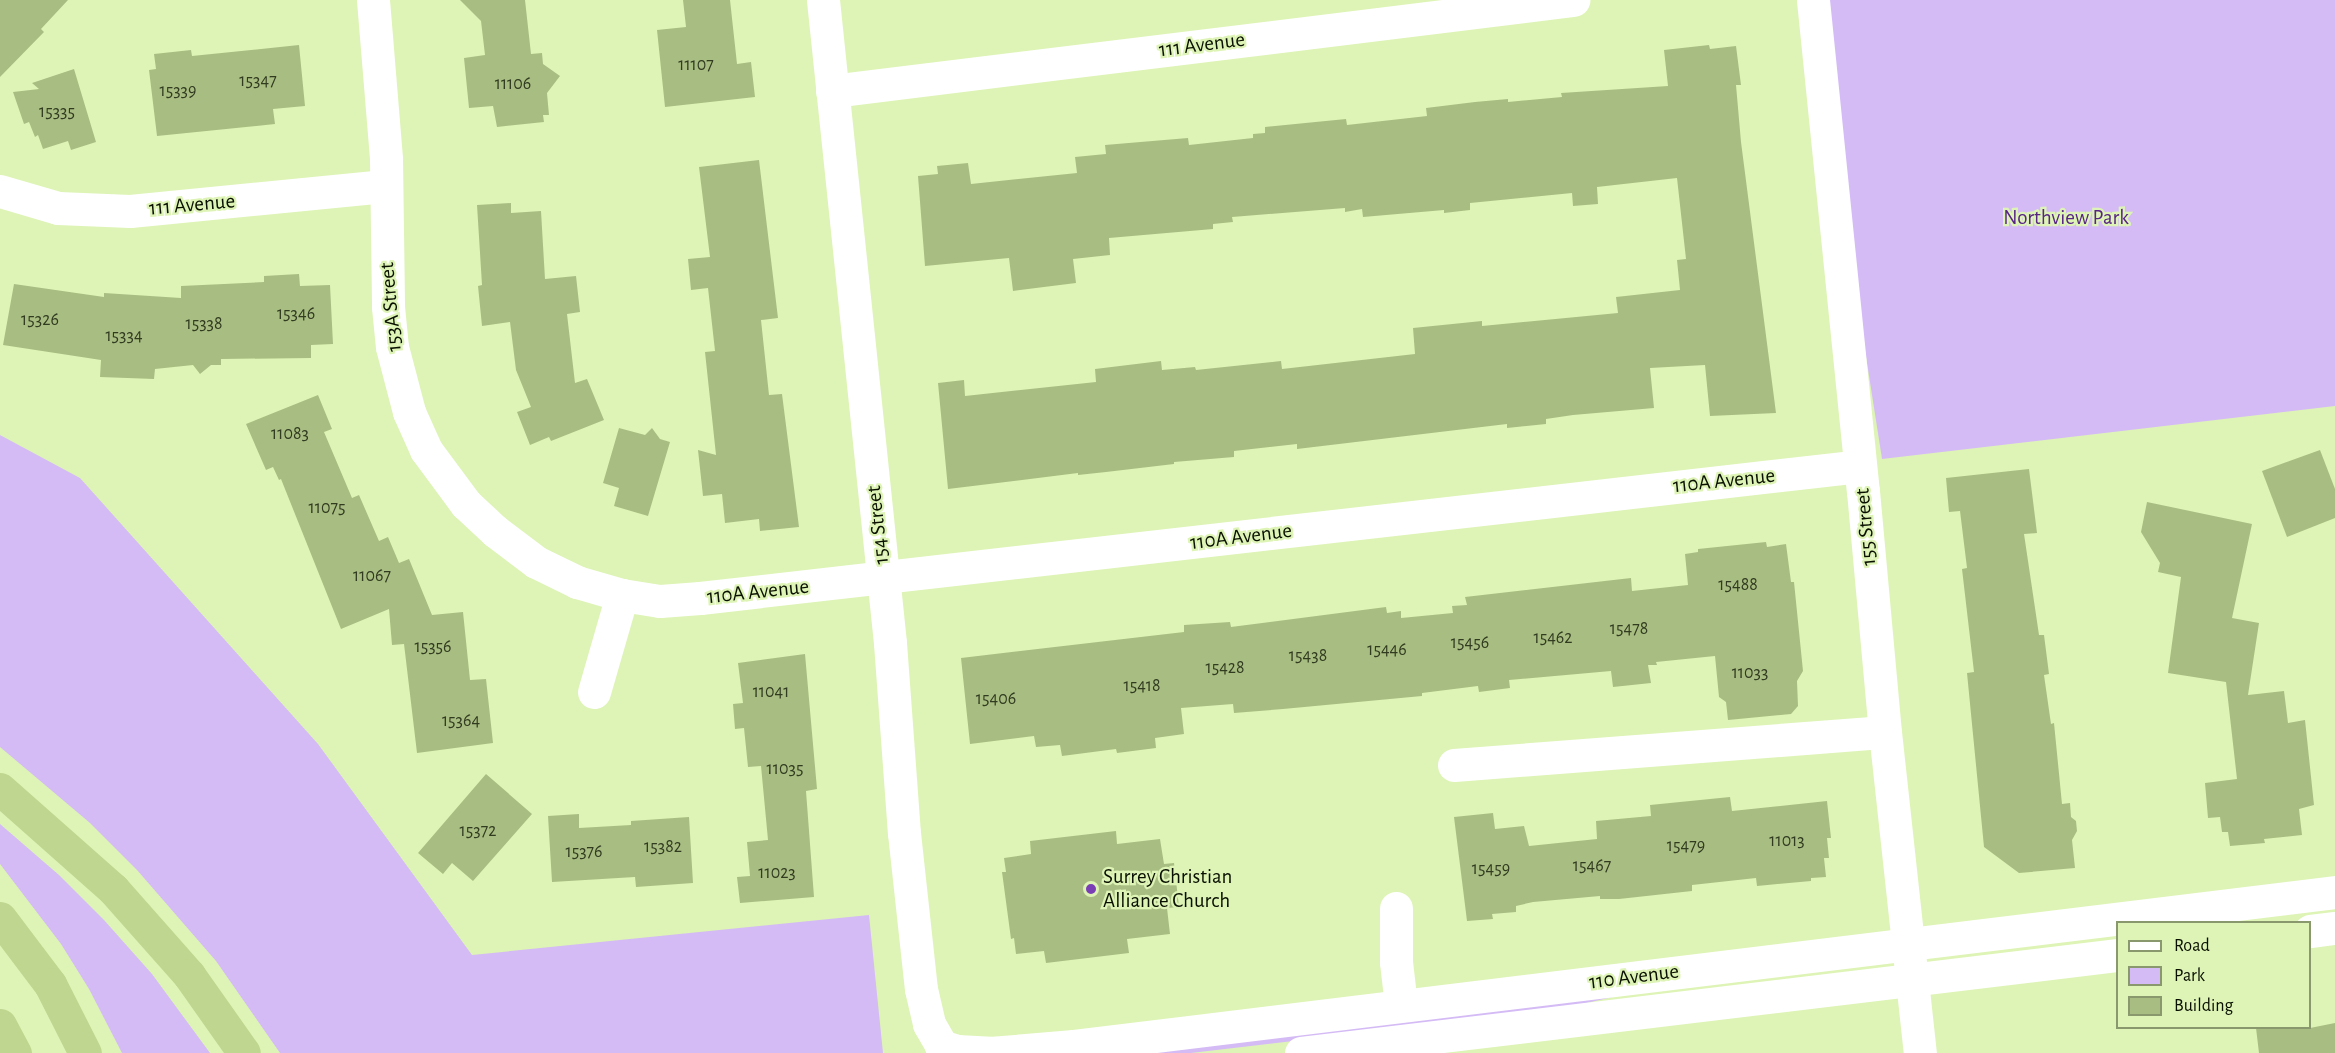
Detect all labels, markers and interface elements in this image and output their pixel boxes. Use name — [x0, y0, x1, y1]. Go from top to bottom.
street label: 111 Avenue — [1158, 27, 1246, 63]
house number: 11107 — [678, 54, 714, 76]
house number: 15347 — [239, 70, 277, 92]
house number: 11106 — [495, 73, 531, 95]
house number: 15339 — [159, 80, 197, 102]
house number: 15335 — [39, 101, 75, 123]
street label: 111 Avenue — [148, 189, 236, 221]
park label: Northview Park — [2003, 205, 2129, 231]
street label: 153A Street — [375, 261, 407, 353]
house number: 15346 — [277, 303, 315, 325]
house number: 15326 — [21, 309, 59, 331]
house number: 15338 — [185, 313, 223, 335]
house number: 15334 — [105, 325, 143, 347]
house number: 11083 — [271, 423, 309, 445]
street label: 110A Avenue — [1672, 463, 1776, 499]
street label: 154 Street — [861, 484, 895, 566]
street label: 155 Street — [1850, 487, 1882, 567]
house number: 11075 — [309, 497, 345, 519]
street label: 110A Avenue — [1189, 518, 1293, 556]
house number: 11067 — [353, 565, 391, 587]
street label: 110A Avenue — [706, 574, 810, 610]
house number: 15488 — [1718, 574, 1758, 596]
house number: 15478 — [1610, 618, 1648, 640]
house number: 15462 — [1533, 627, 1573, 649]
house number: 15456 — [1451, 632, 1489, 654]
house number: 15356 — [414, 636, 452, 658]
house number: 15446 — [1367, 639, 1407, 661]
house number: 15438 — [1289, 645, 1327, 667]
house number: 15428 — [1205, 657, 1245, 679]
house number: 11033 — [1732, 662, 1768, 684]
house number: 15418 — [1123, 675, 1161, 697]
house number: 11041 — [753, 681, 789, 703]
house number: 15406 — [976, 688, 1016, 710]
house number: 15364 — [442, 710, 480, 732]
house number: 11035 — [767, 758, 803, 780]
house number: 15372 — [460, 820, 496, 842]
house number: 11013 — [1769, 830, 1805, 852]
house number: 15479 — [1667, 835, 1705, 857]
house number: 15382 — [644, 836, 682, 858]
house number: 15376 — [565, 841, 603, 863]
house number: 15467 — [1573, 855, 1611, 877]
house number: 15459 — [1472, 858, 1510, 880]
house number: 11023 — [758, 862, 796, 884]
place label: Surrey Christian Alliance Church — [1103, 864, 1232, 914]
marker: Surrey Christian Alliance Church — [1084, 882, 1098, 896]
legend — [2116, 921, 2311, 1029]
text: Road — [2174, 937, 2210, 955]
street label: 110 Avenue — [1588, 959, 1680, 995]
text: Park — [2174, 967, 2205, 985]
text: Building — [2174, 997, 2233, 1015]

